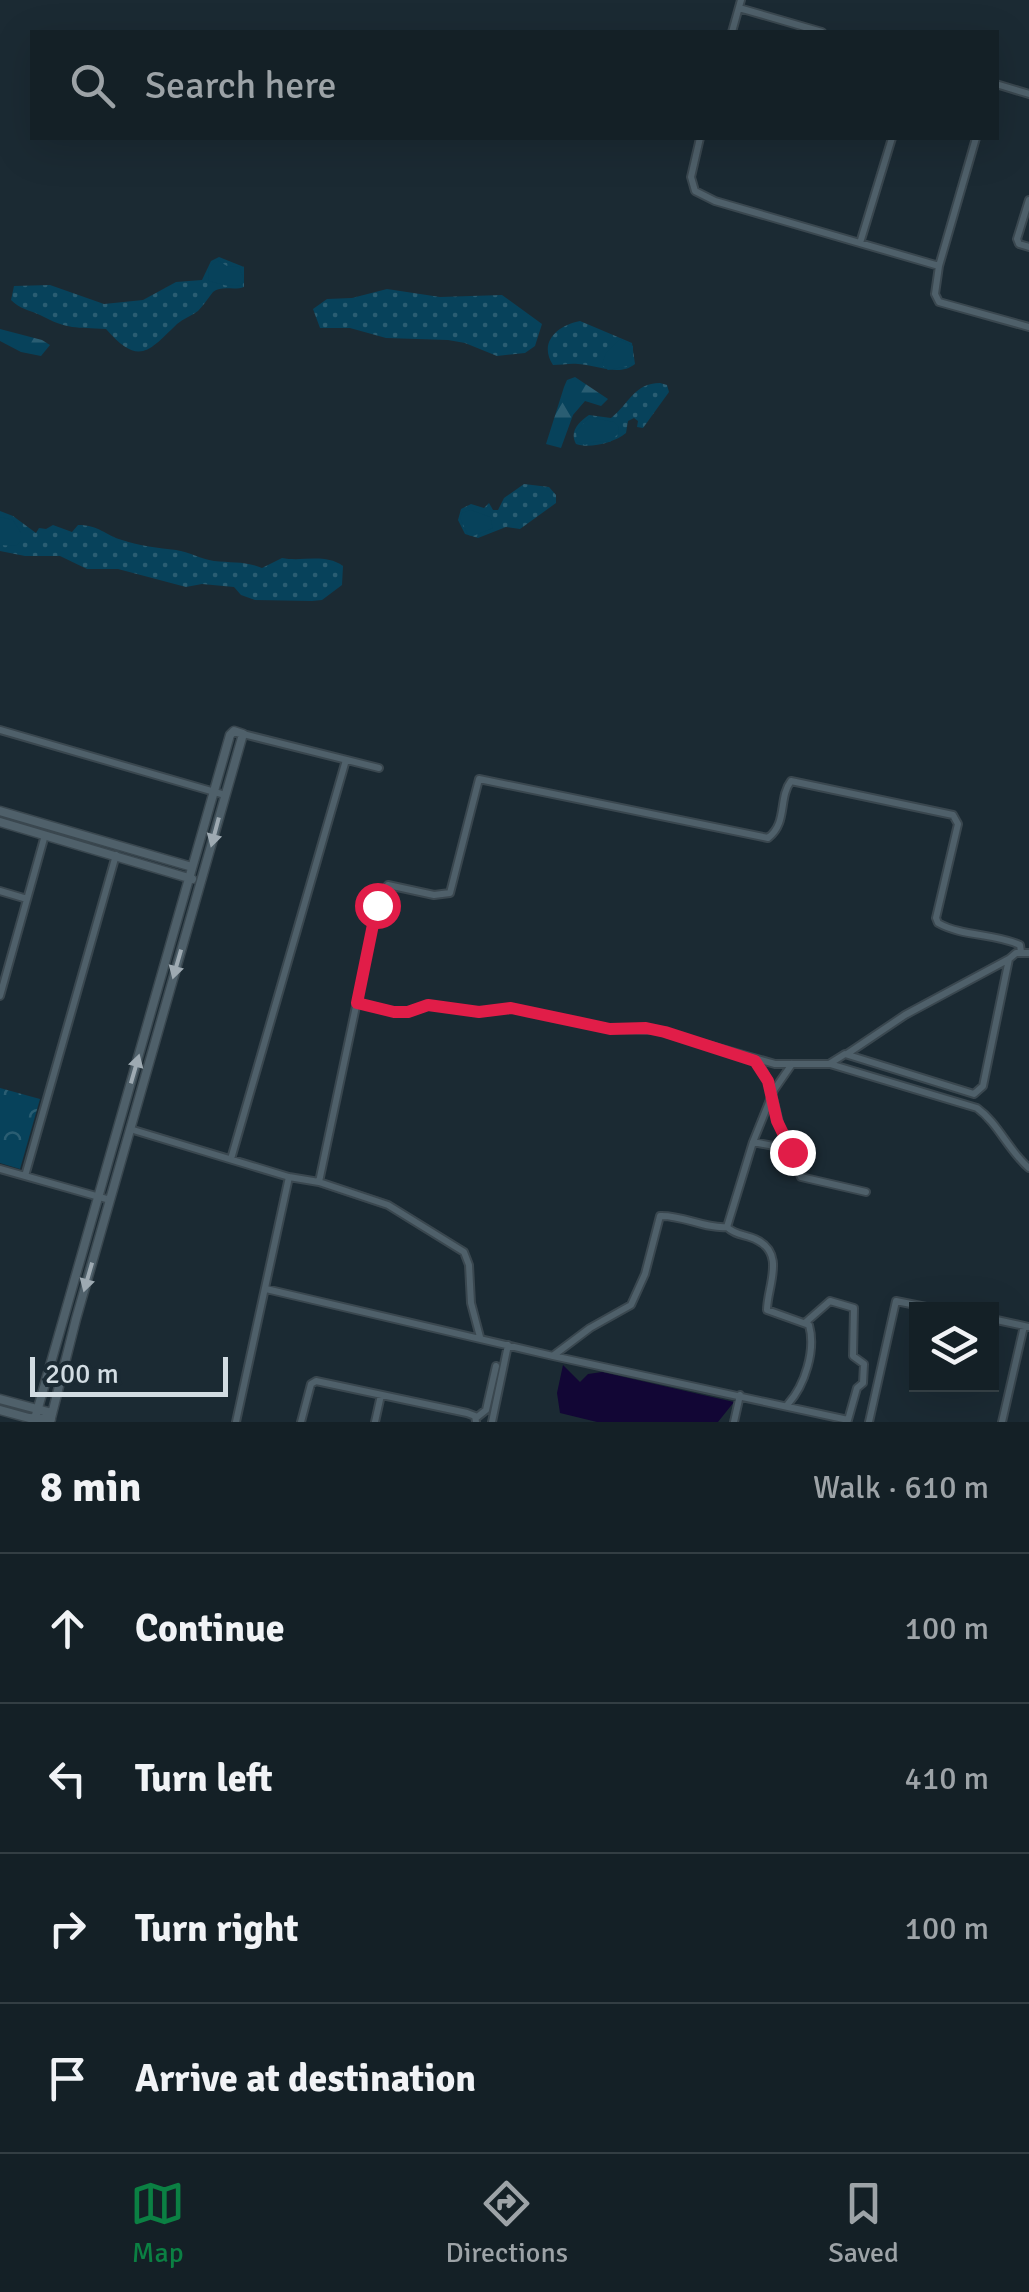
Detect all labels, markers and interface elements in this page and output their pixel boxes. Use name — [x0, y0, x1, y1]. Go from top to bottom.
search box — [30, 30, 999, 140]
icon: search — [65, 58, 120, 113]
text: Search here — [145, 62, 337, 109]
one-way arrow — [207, 816, 223, 847]
route start — [355, 883, 401, 929]
one-way arrow — [169, 949, 185, 980]
one-way arrow — [128, 1053, 143, 1084]
route end — [770, 1130, 816, 1176]
one-way arrow — [80, 1262, 95, 1293]
map controls — [909, 1302, 999, 1392]
button: layers — [909, 1302, 999, 1392]
scale bar — [30, 1352, 228, 1396]
text: 200 m — [45, 1357, 119, 1391]
text: 8 min — [40, 1462, 141, 1513]
text: Walk · 610 m — [813, 1468, 989, 1507]
icon: ahead — [40, 1601, 95, 1656]
text: Continue — [135, 1605, 285, 1652]
text: 100 m — [905, 1609, 989, 1648]
icon: left — [40, 1751, 95, 1806]
text: Turn left — [135, 1755, 273, 1802]
text: 410 m — [905, 1759, 989, 1798]
icon: right — [40, 1901, 95, 1956]
text: Turn right — [135, 1905, 299, 1952]
text: 100 m — [905, 1909, 989, 1948]
icon: arrive — [40, 2051, 95, 2106]
text: Arrive at destination — [135, 2055, 476, 2102]
tab: Map — [130, 2176, 185, 2270]
tab: Directions — [446, 2176, 568, 2270]
tab: Saved — [828, 2176, 899, 2270]

